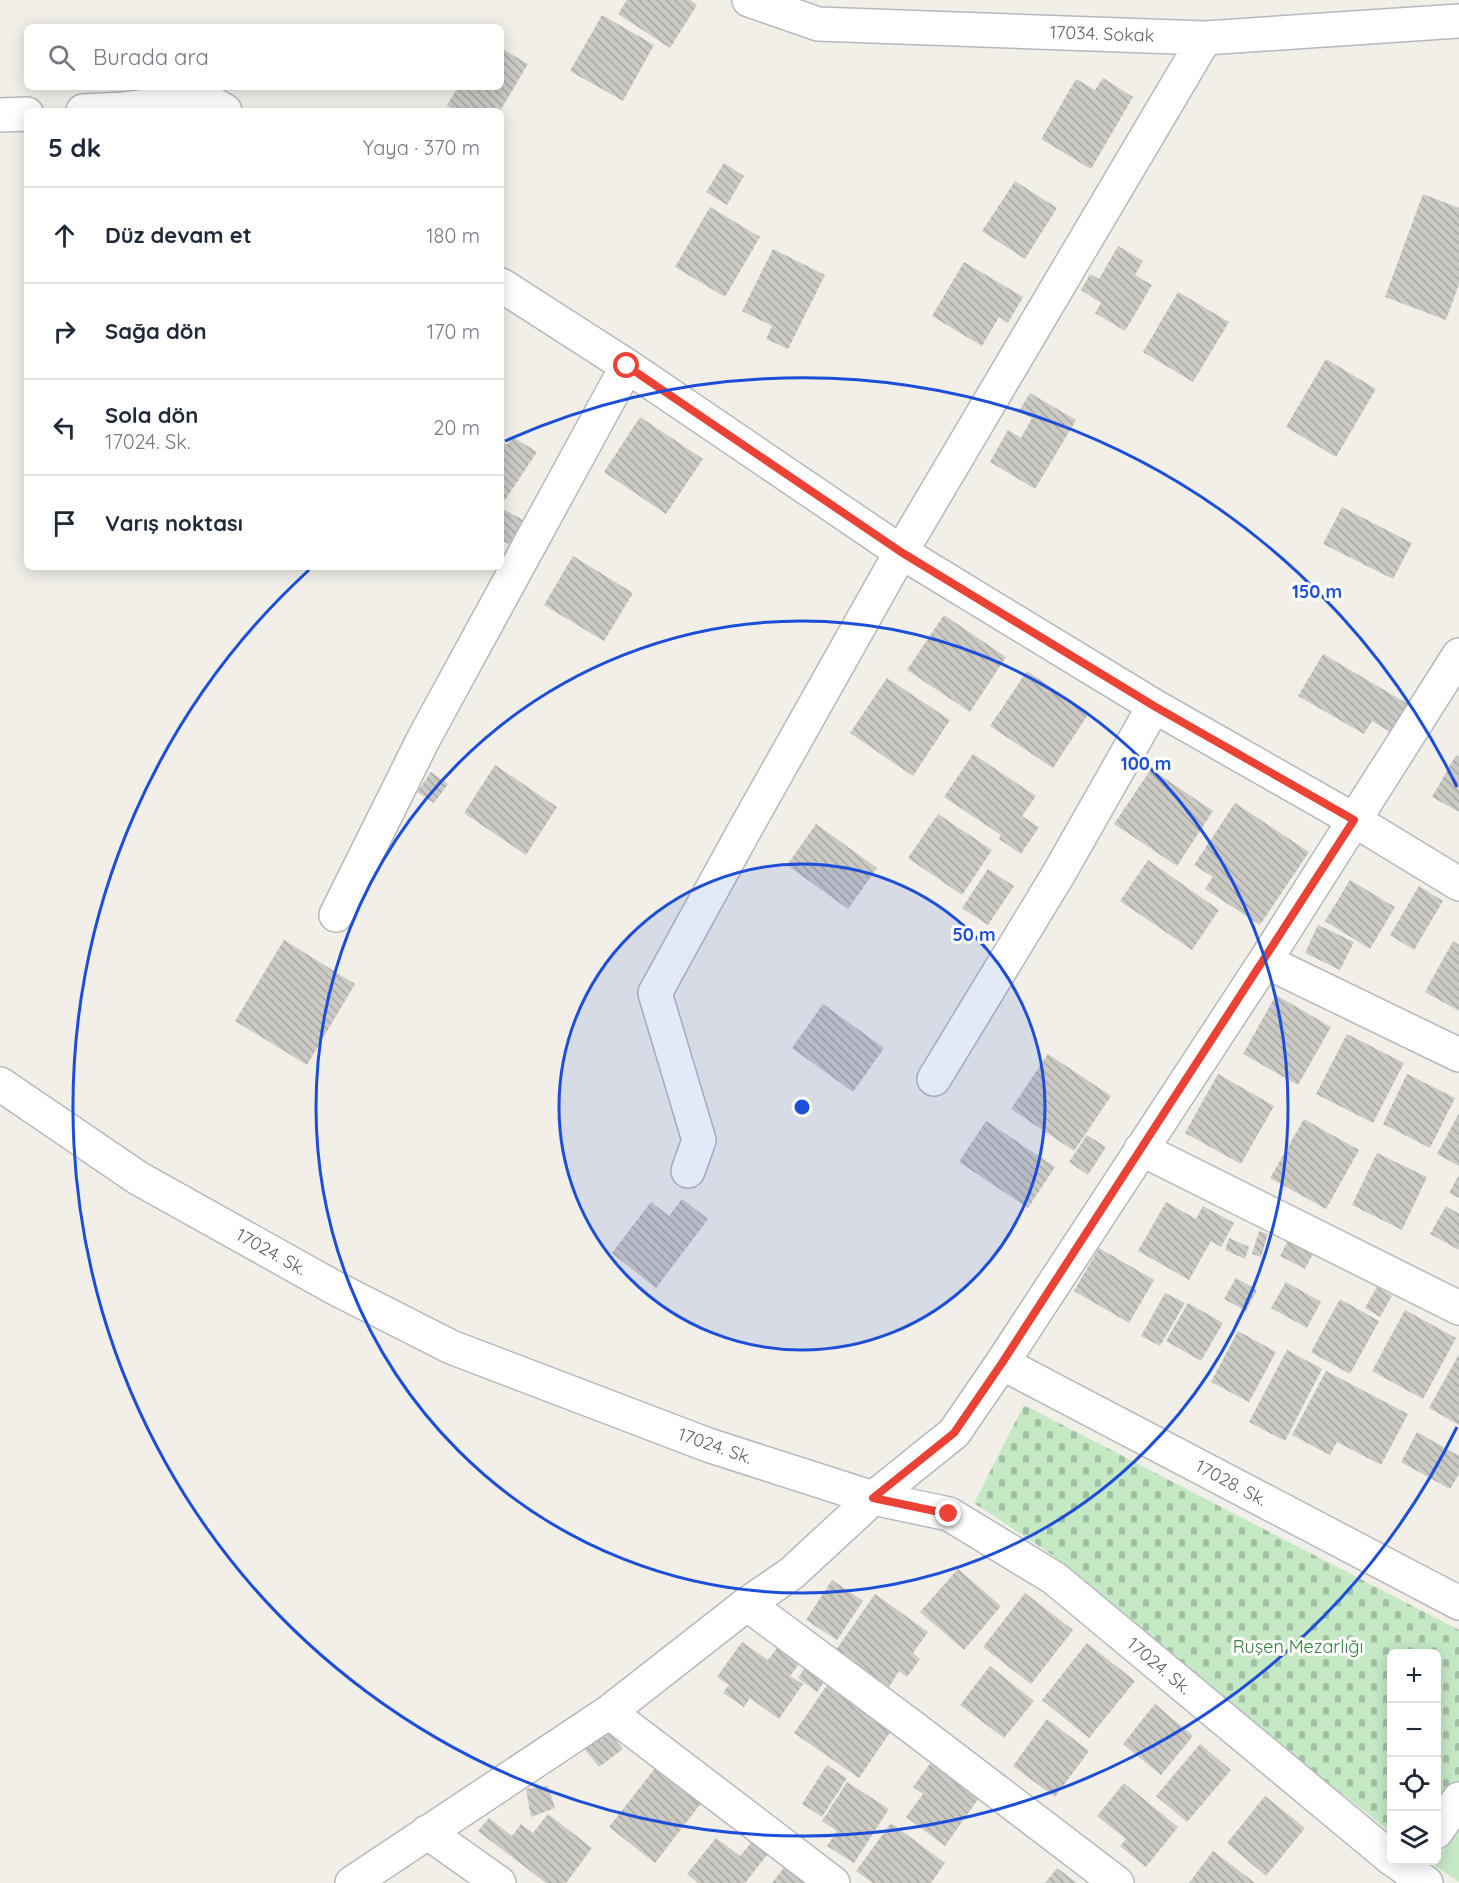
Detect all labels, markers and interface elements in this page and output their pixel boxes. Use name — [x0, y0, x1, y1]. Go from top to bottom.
street label: 17034. Sokak — [1049, 20, 1155, 47]
search box — [24, 24, 504, 90]
icon: search — [45, 41, 78, 74]
text: Burada ara — [93, 43, 209, 71]
text: 5 dk — [48, 131, 101, 164]
text: Yaya · 370 m — [363, 135, 480, 160]
icon: ahead — [48, 219, 81, 252]
text: Düz devam et — [105, 221, 252, 249]
text: 180 m — [426, 223, 480, 248]
icon: right — [48, 315, 81, 348]
text: Sağa dön — [105, 317, 207, 345]
text: 170 m — [427, 319, 480, 344]
route start — [613, 352, 639, 378]
text: Sola dön — [105, 401, 198, 429]
icon: left — [48, 411, 81, 444]
text: 20 m — [433, 415, 480, 440]
text: 17024. Sk. — [105, 429, 191, 454]
icon: arrive — [48, 507, 81, 540]
text: Varış noktası — [105, 509, 243, 537]
text: 150 m — [1292, 580, 1342, 603]
text: 100 m — [1121, 752, 1171, 775]
text: 50 m — [952, 923, 996, 946]
centre of rings — [792, 1097, 812, 1117]
street label: 17024. Sk. — [232, 1223, 310, 1280]
street label: 17024. Sk. — [675, 1422, 755, 1469]
street label: 17028. Sk. — [1192, 1454, 1271, 1511]
route end — [935, 1500, 961, 1526]
street label: 17024. Sk. — [1122, 1632, 1196, 1699]
park label: Ruşen Mezarlığı — [1233, 1635, 1363, 1658]
map controls — [1387, 1649, 1441, 1865]
button: + — [1387, 1649, 1441, 1703]
button: − — [1387, 1703, 1441, 1757]
button: locate — [1387, 1757, 1441, 1811]
button: layers — [1387, 1811, 1441, 1865]

